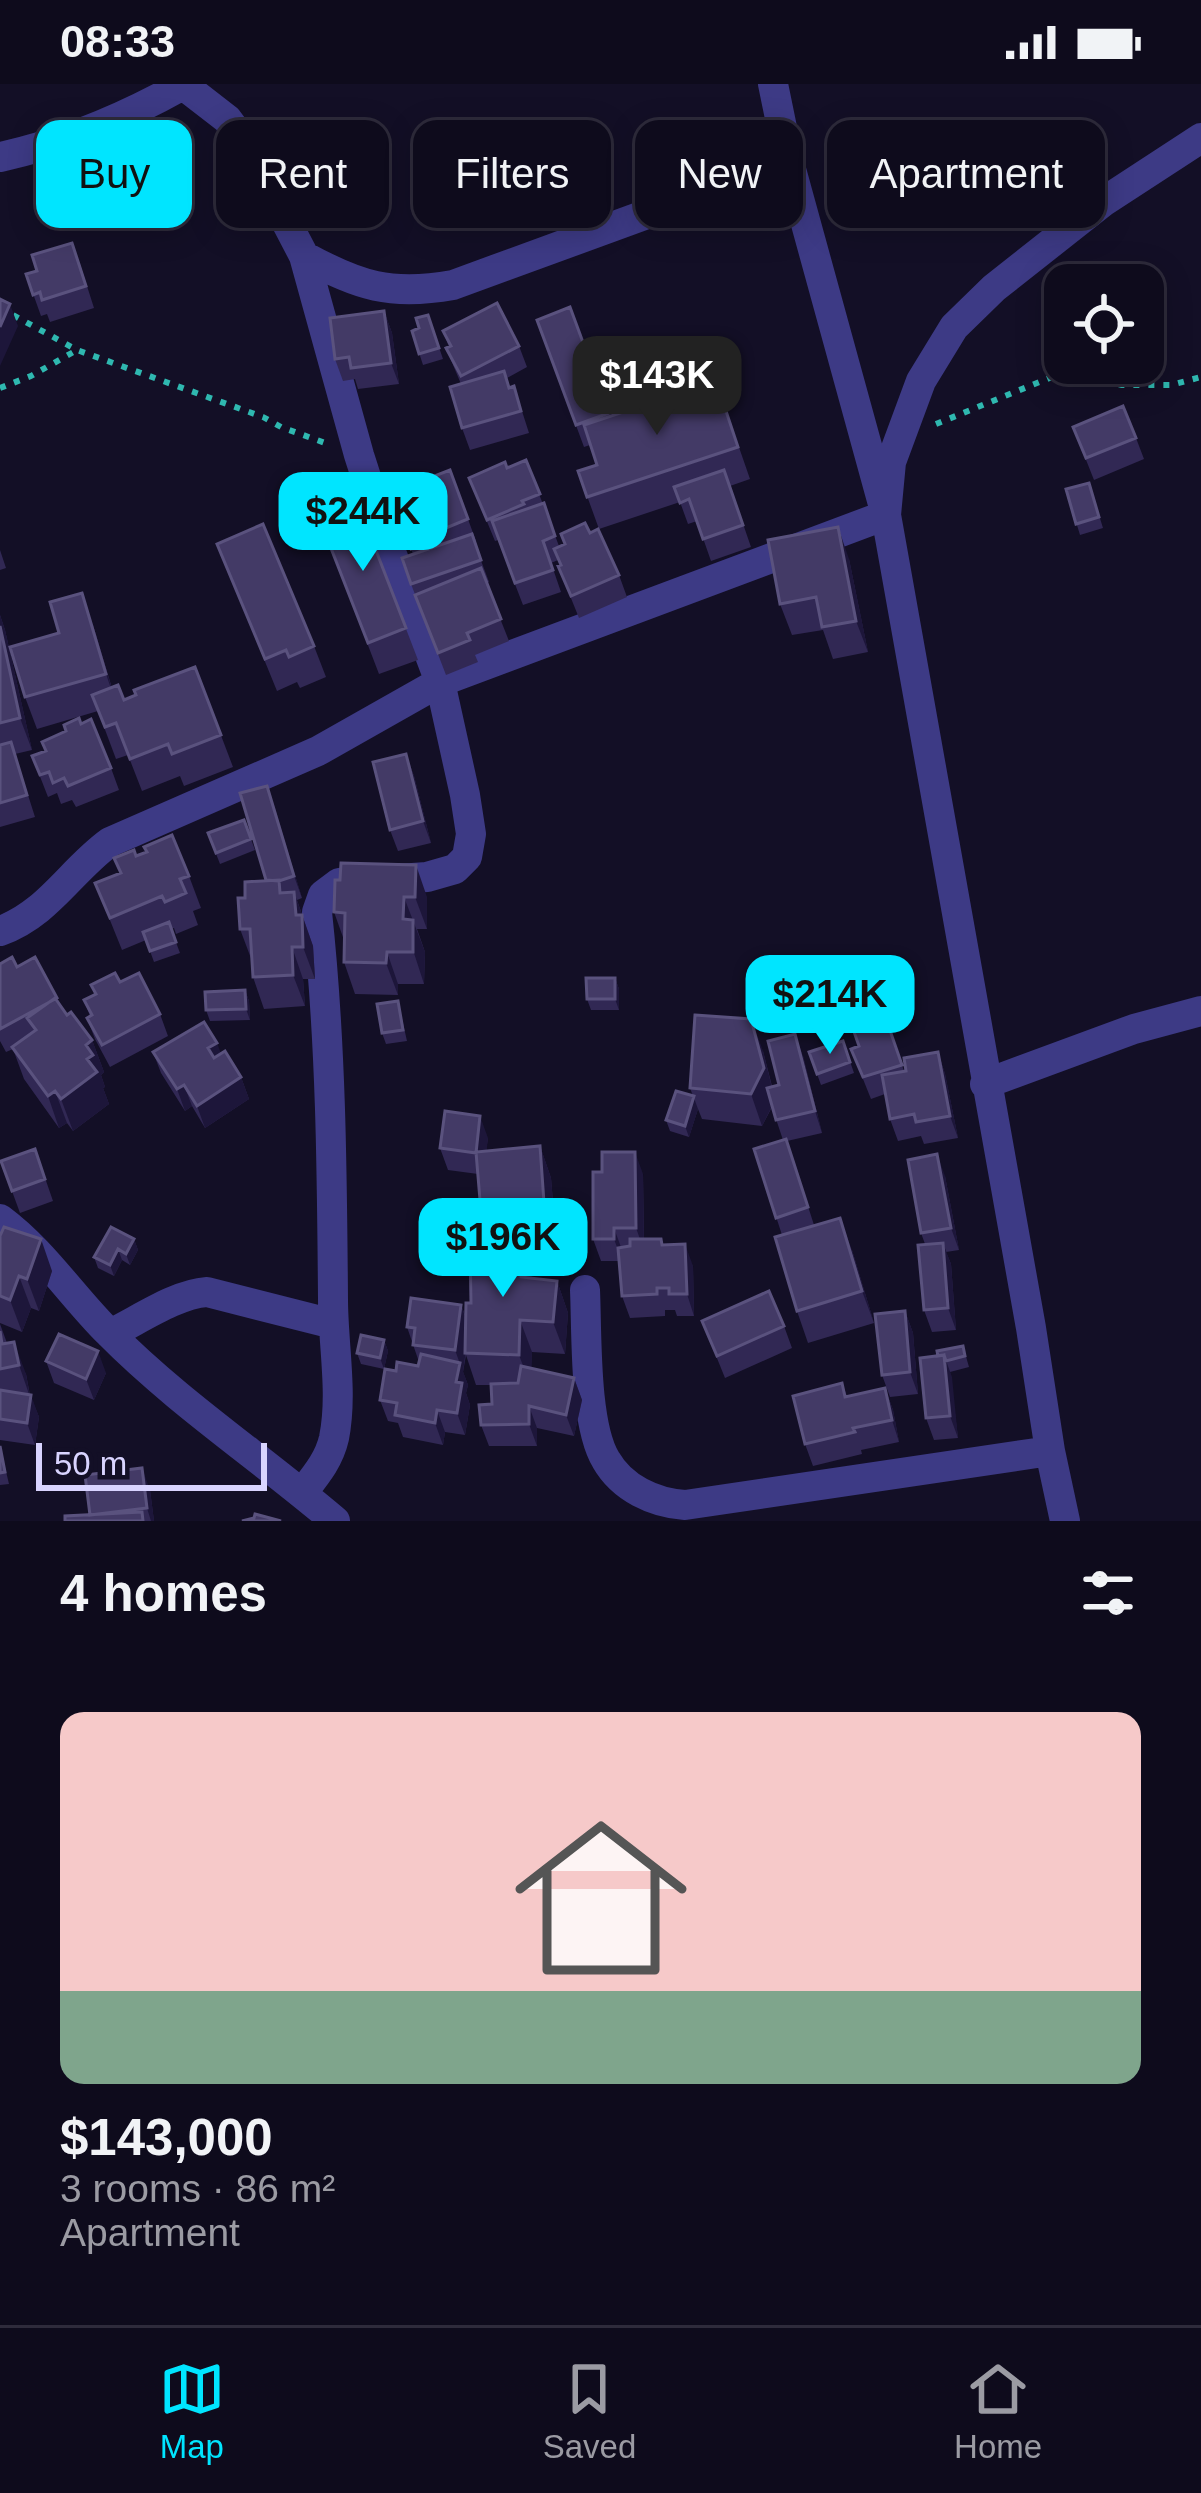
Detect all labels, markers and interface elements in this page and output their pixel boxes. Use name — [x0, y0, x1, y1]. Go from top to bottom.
text: 08:33 — [60, 16, 175, 67]
chip: Buy — [36, 120, 192, 228]
chip: Rent — [216, 120, 389, 228]
chip: Filters — [413, 120, 611, 228]
chip: New — [635, 120, 803, 228]
chip: Apartment — [827, 120, 1105, 228]
map controls — [1044, 264, 1164, 384]
button: locate — [1044, 264, 1164, 384]
pin: $143K — [573, 336, 741, 438]
text: $143K — [600, 353, 714, 396]
pin: $244K — [279, 472, 447, 574]
text: $244K — [306, 489, 420, 532]
pin: $214K — [746, 955, 914, 1057]
text: $214K — [773, 972, 887, 1015]
pin: $196K — [419, 1198, 587, 1300]
text: $196K — [446, 1215, 560, 1258]
scale bar — [36, 1437, 267, 1490]
text: 50 m — [54, 1445, 127, 1482]
icon: filters — [1075, 1560, 1141, 1626]
text: 4 homes — [60, 1565, 267, 1622]
icon: home — [493, 1790, 709, 2006]
text: $143,000 — [60, 2109, 273, 2166]
text: 3 rooms · 86 m² — [60, 2167, 335, 2210]
text: Apartment — [60, 2211, 240, 2254]
tab: Map — [159, 2356, 225, 2466]
tab: Saved — [543, 2356, 636, 2466]
tab: Home — [954, 2356, 1042, 2466]

